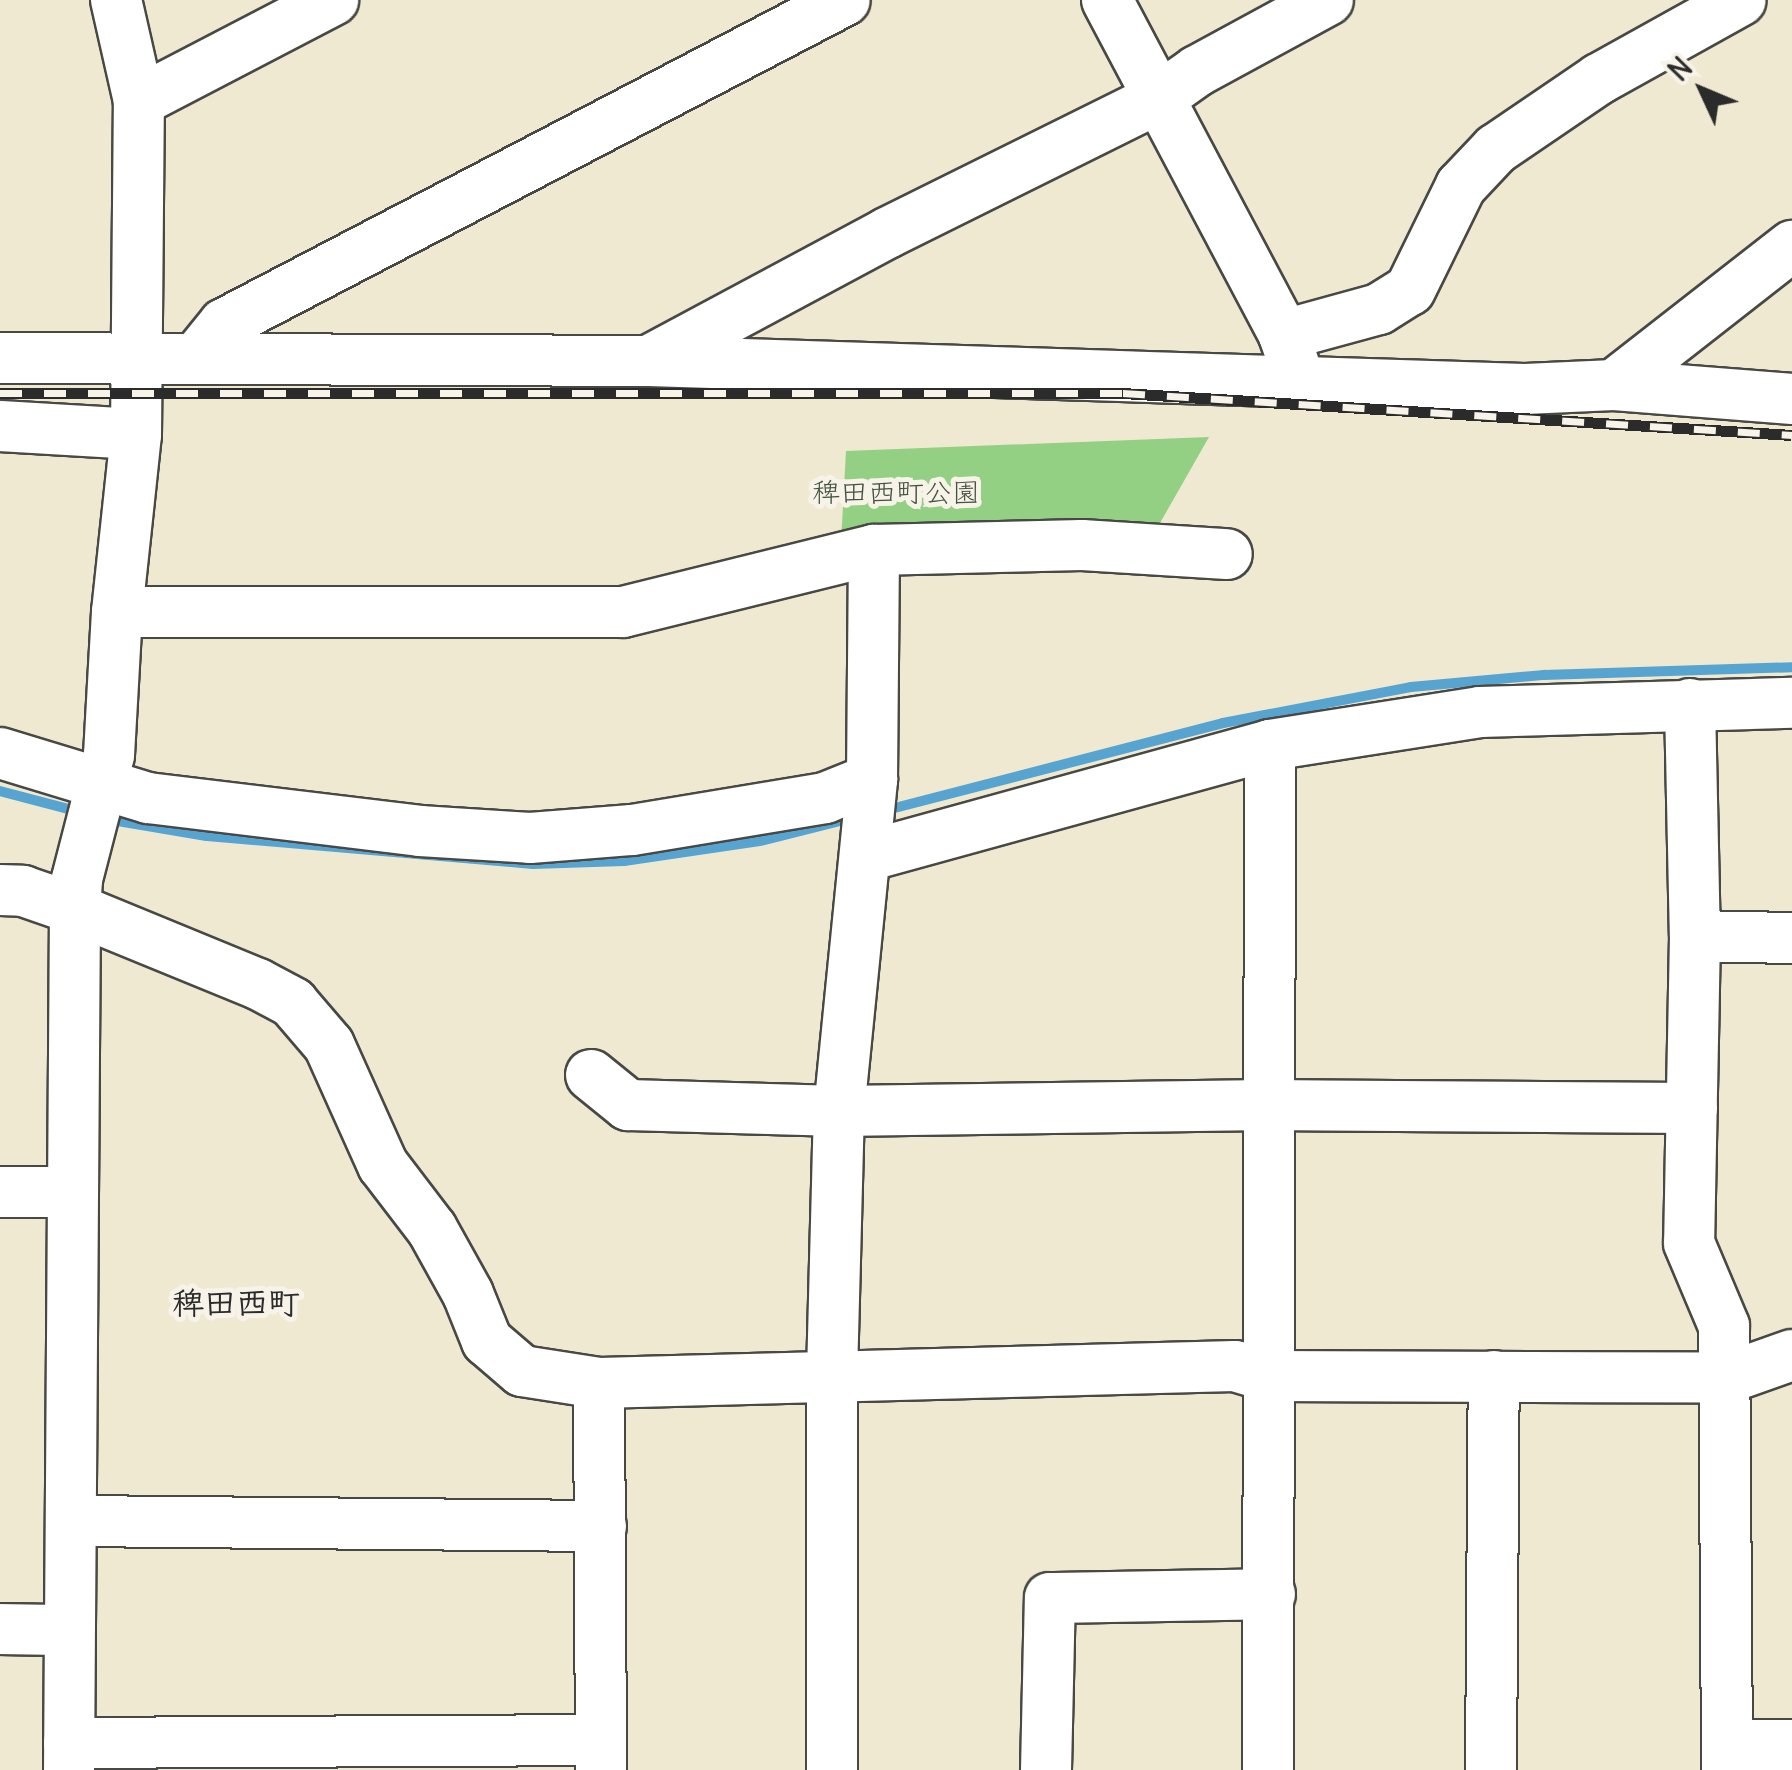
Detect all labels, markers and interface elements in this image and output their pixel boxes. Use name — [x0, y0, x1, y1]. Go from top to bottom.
north arrow — [1652, 40, 1752, 140]
text: N — [1661, 50, 1700, 89]
park label: 稗田西町公園 — [812, 475, 980, 509]
district label: 稗田西町 — [172, 1284, 300, 1322]

